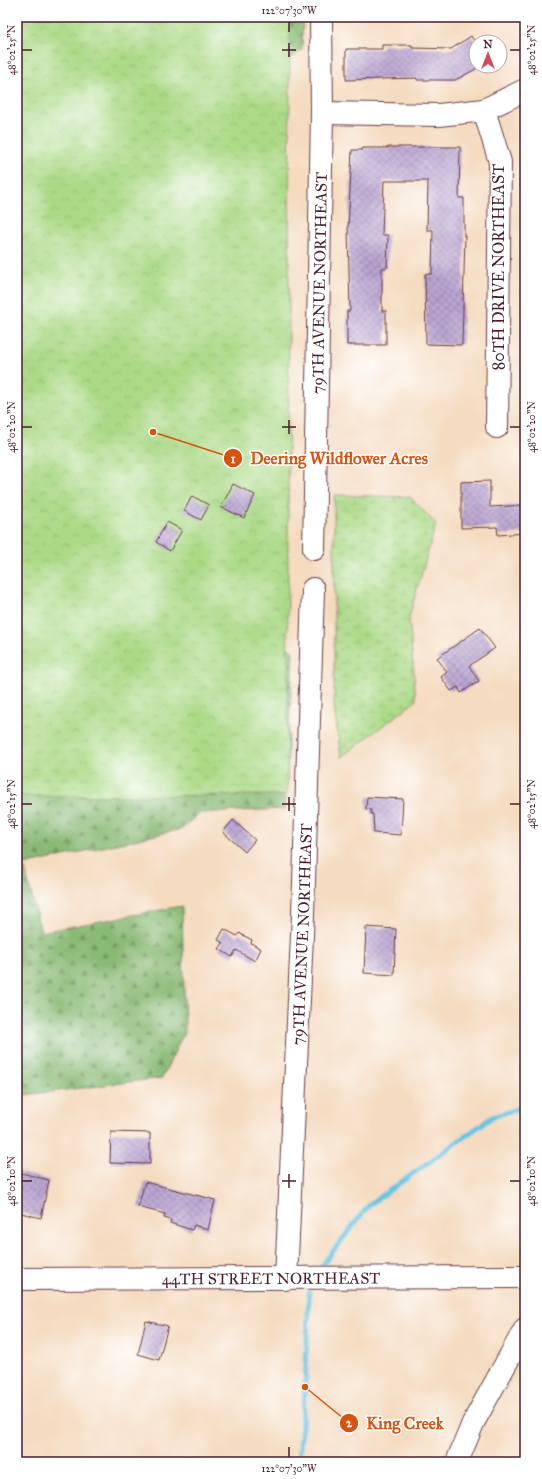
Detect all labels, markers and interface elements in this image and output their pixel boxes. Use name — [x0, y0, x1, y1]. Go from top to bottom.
text: 122°07'30"W — [261, 5, 317, 17]
text: 48°02'25"N — [6, 24, 18, 75]
text: 48°02'25"N — [526, 24, 538, 75]
north arrow — [468, 34, 508, 74]
text: N — [483, 38, 493, 51]
street label: 80TH DRIVE NORTHEAST — [489, 164, 508, 370]
street label: 79TH AVENUE NORTHEAST — [308, 172, 331, 394]
text: 48°02'20"N — [6, 401, 18, 453]
text: 48°02'20"N — [526, 401, 538, 453]
callout: Deering Wildflower Acres — [223, 444, 436, 473]
text: Deering Wildflower Acres — [250, 448, 428, 469]
text: 1 — [231, 452, 236, 466]
text: 48°02'15"N — [6, 779, 18, 829]
text: 48°02'15"N — [526, 779, 538, 829]
street label: 79TH AVENUE NORTHEAST — [288, 823, 316, 1046]
text: 48°02'10"N — [6, 1155, 18, 1206]
text: 48°02'10"N — [526, 1155, 538, 1206]
street label: 44TH STREET NORTHEAST — [162, 1269, 380, 1288]
callout: King Creek — [339, 1408, 452, 1437]
text: King Creek — [366, 1413, 445, 1434]
text: 2 — [346, 1416, 353, 1430]
text: 122°07'30"W — [261, 1463, 317, 1475]

